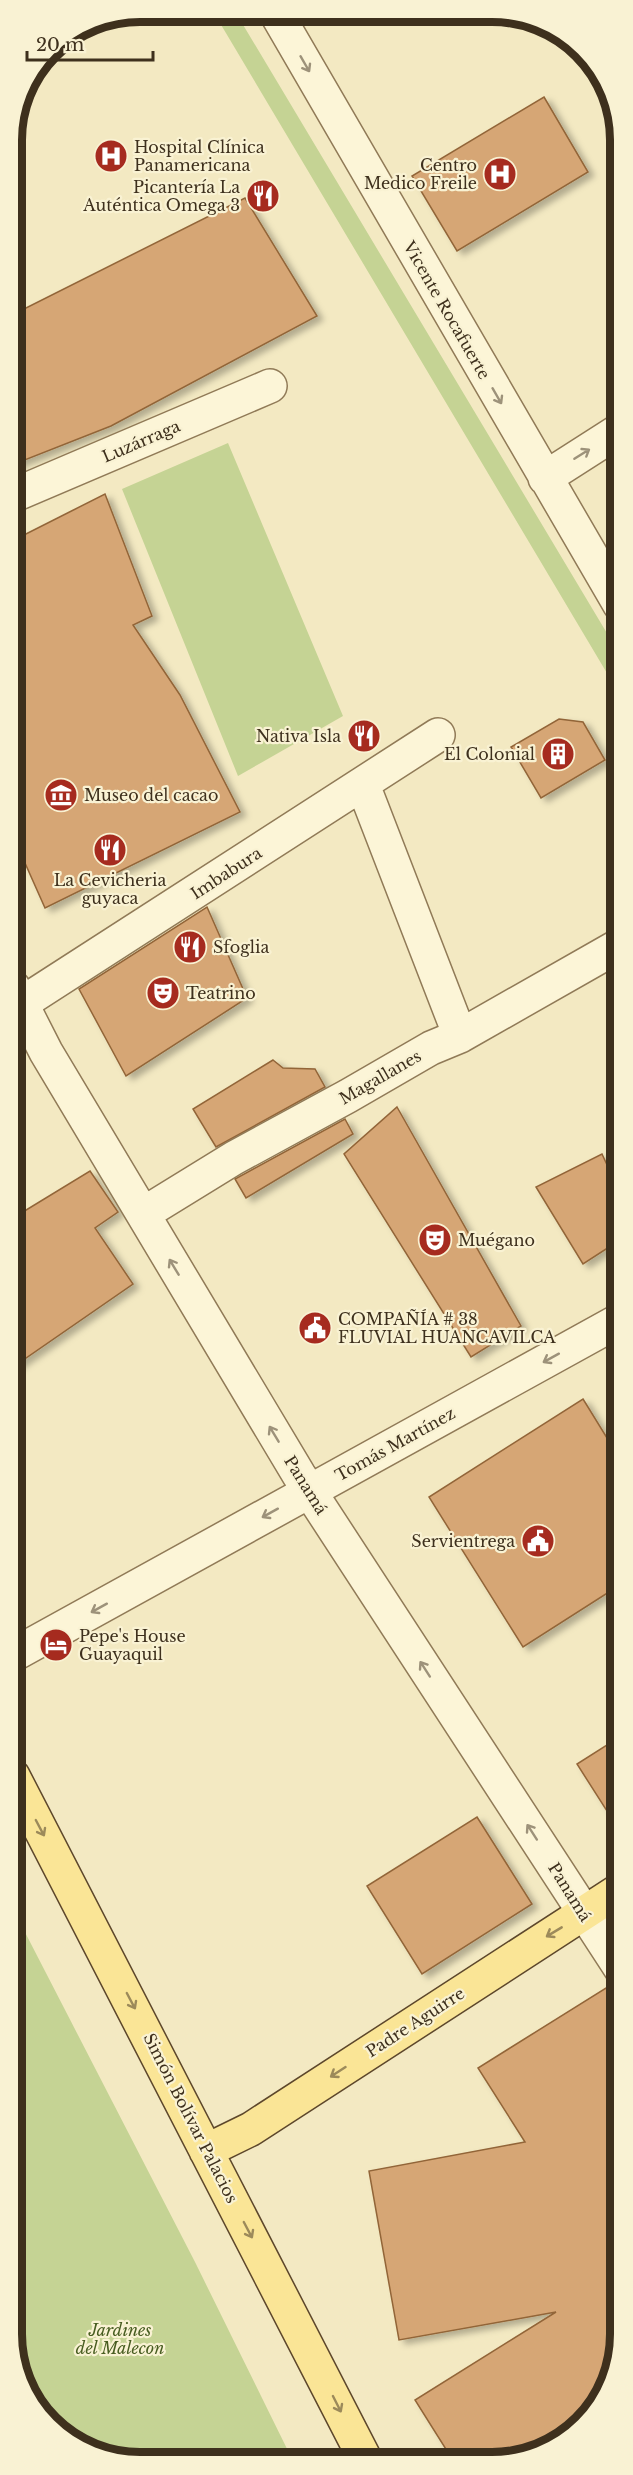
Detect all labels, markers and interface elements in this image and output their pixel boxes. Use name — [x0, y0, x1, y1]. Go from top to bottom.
scale bar — [27, 24, 153, 62]
text: 20 m — [36, 34, 84, 56]
one-way arrow — [300, 55, 312, 72]
place label: Hospital Clínica Panamericana — [134, 137, 265, 175]
hospital icon: Hospital Clínica Panamericana — [93, 138, 129, 174]
place label: Centro Medico Freile — [364, 155, 477, 193]
hospital icon: Centro Medico Freile — [482, 156, 518, 192]
place label: Picantería La Auténtica Omega 3 — [82, 177, 240, 215]
restaurant icon: Picantería La Auténtica Omega 3 — [245, 178, 281, 214]
street label: Vicente Rocafuerte — [399, 237, 495, 383]
one-way arrow — [492, 387, 504, 404]
street label: Luzárraga — [99, 416, 183, 466]
one-way arrow — [573, 448, 590, 460]
restaurant icon: Nativa Isla — [346, 718, 382, 754]
place label: Nativa Isla — [256, 726, 341, 746]
building icon: El Colonial — [540, 736, 576, 772]
place label: El Colonial — [444, 744, 535, 764]
museum icon: Museo del cacao — [43, 777, 79, 813]
place label: Museo del cacao — [84, 785, 218, 805]
restaurant icon: La Cevicheria guyaca — [92, 832, 128, 868]
street label: Imbabura — [187, 843, 265, 903]
place label: La Cevicheria guyaca — [54, 870, 166, 908]
restaurant icon: Sfoglia — [172, 929, 208, 965]
place label: Sfoglia — [213, 937, 269, 957]
theatre icon: Teatrino — [145, 975, 181, 1011]
place label: Teatrino — [186, 983, 256, 1003]
street label: Magallanes — [335, 1045, 425, 1109]
theatre icon: Muégano — [417, 1222, 453, 1258]
place label: Muégano — [458, 1230, 535, 1250]
one-way arrow — [168, 1259, 180, 1276]
place label: COMPAÑÍA # 38 FLUVIAL HUANCAVILCA — [338, 1308, 556, 1347]
public building icon: COMPAÑÍA # 38 FLUVIAL HUANCAVILCA — [297, 1310, 333, 1346]
one-way arrow — [542, 1353, 559, 1365]
street label: Tomás Martínez — [332, 1403, 459, 1485]
one-way arrow — [268, 1426, 280, 1443]
street label: Panamá — [280, 1452, 332, 1518]
one-way arrow — [261, 1508, 279, 1519]
public building icon: Servientrega — [520, 1523, 556, 1559]
place label: Servientrega — [411, 1531, 515, 1551]
one-way arrow — [91, 1602, 108, 1614]
place label: Pepe's House Guayaquil — [79, 1626, 186, 1664]
hotel icon: Pepe's House Guayaquil — [38, 1627, 74, 1663]
one-way arrow — [419, 1661, 431, 1678]
one-way arrow — [34, 1819, 46, 1836]
one-way arrow — [526, 1824, 538, 1841]
street label: Panamá — [544, 1859, 596, 1925]
one-way arrow — [546, 1926, 563, 1938]
street label: Padre Aguirre — [362, 1983, 468, 2061]
one-way arrow — [126, 1991, 137, 2009]
street label: Simón Bolívar Palacios — [139, 2030, 243, 2206]
one-way arrow — [329, 2066, 346, 2079]
one-way arrow — [242, 2221, 254, 2238]
park label: Jardines del Malecon — [76, 2320, 164, 2358]
one-way arrow — [331, 2395, 343, 2412]

